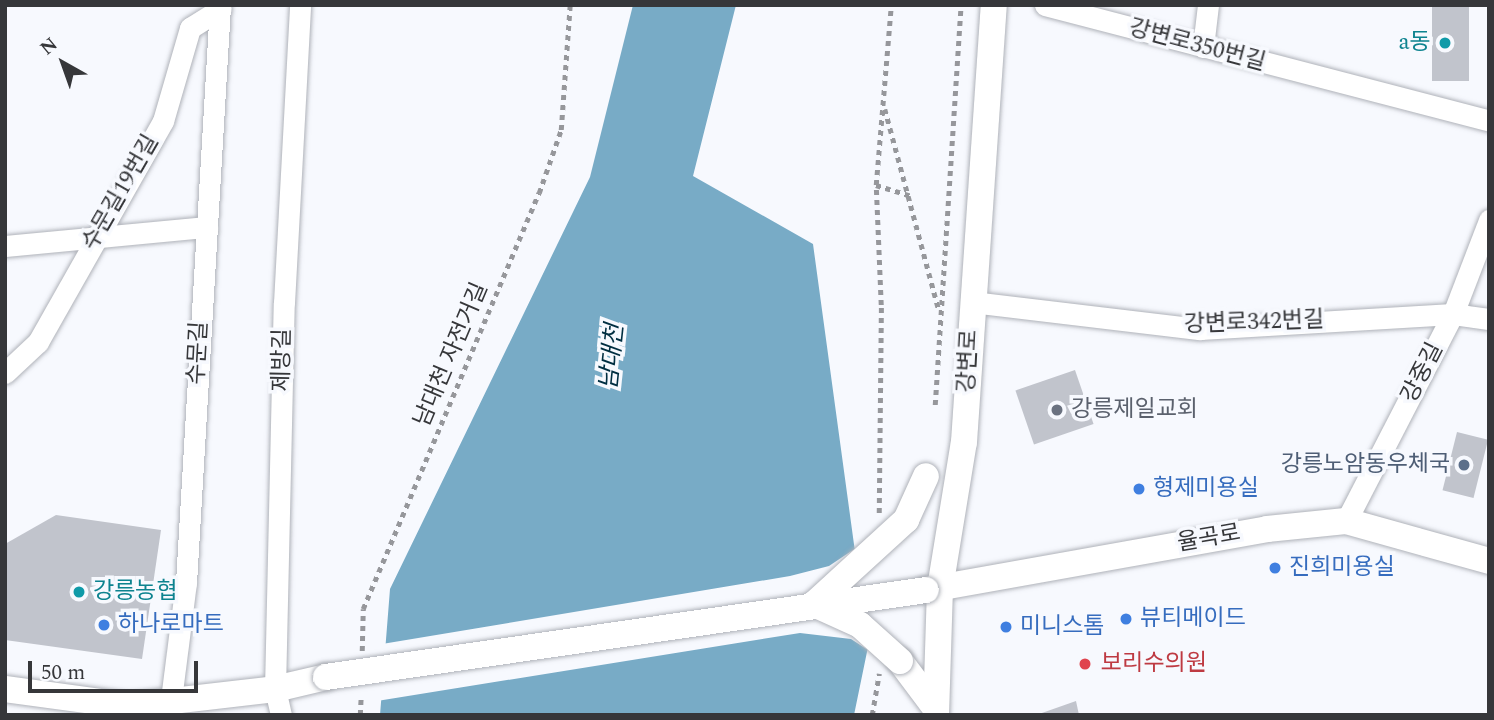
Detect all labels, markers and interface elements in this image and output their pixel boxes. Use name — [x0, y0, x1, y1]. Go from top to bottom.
street label: 강변로350번길 — [1126, 15, 1268, 77]
north arrow — [28, 28, 98, 98]
place label: a동 — [1399, 29, 1431, 57]
text: N — [34, 30, 64, 63]
marker: a동 — [1437, 35, 1453, 51]
street label: 수문길19번길 — [77, 130, 165, 256]
street label: 남대천 자전거길 — [409, 279, 495, 431]
street label: 강변로342번길 — [1183, 307, 1325, 339]
street label: 수문길 — [184, 321, 214, 385]
water label: 남대천 — [595, 323, 631, 391]
street label: 제방길 — [269, 328, 297, 392]
street label: 강변로 — [954, 329, 984, 393]
street label: 강중길 — [1396, 338, 1450, 408]
place label: 강릉제일교회 — [1071, 396, 1198, 424]
marker: 강릉제일교회 — [1049, 402, 1065, 418]
place label: 강릉노암동우체국 — [1281, 451, 1450, 479]
marker: 강릉노암동우체국 — [1456, 457, 1472, 473]
place label: 형제미용실 — [1153, 475, 1259, 503]
marker: 형제미용실 — [1131, 481, 1147, 497]
street label: 율곡로 — [1175, 520, 1243, 558]
place label: 진희미용실 — [1289, 554, 1395, 582]
marker: 진희미용실 — [1267, 560, 1283, 576]
place label: 강릉농협 — [93, 578, 178, 606]
marker: 강릉농협 — [71, 584, 87, 600]
place label: 뷰티메이드 — [1140, 605, 1246, 633]
place label: 하나로마트 — [118, 611, 224, 639]
marker: 뷰티메이드 — [1118, 611, 1134, 627]
place label: 미니스톰 — [1020, 613, 1105, 641]
marker: 하나로마트 — [96, 617, 112, 633]
marker: 미니스톰 — [998, 619, 1014, 635]
scale bar — [32, 646, 201, 690]
place label: 보리수의원 — [1101, 650, 1207, 678]
marker: 보리수의원 — [1075, 654, 1095, 674]
text: 50 m — [41, 657, 85, 689]

